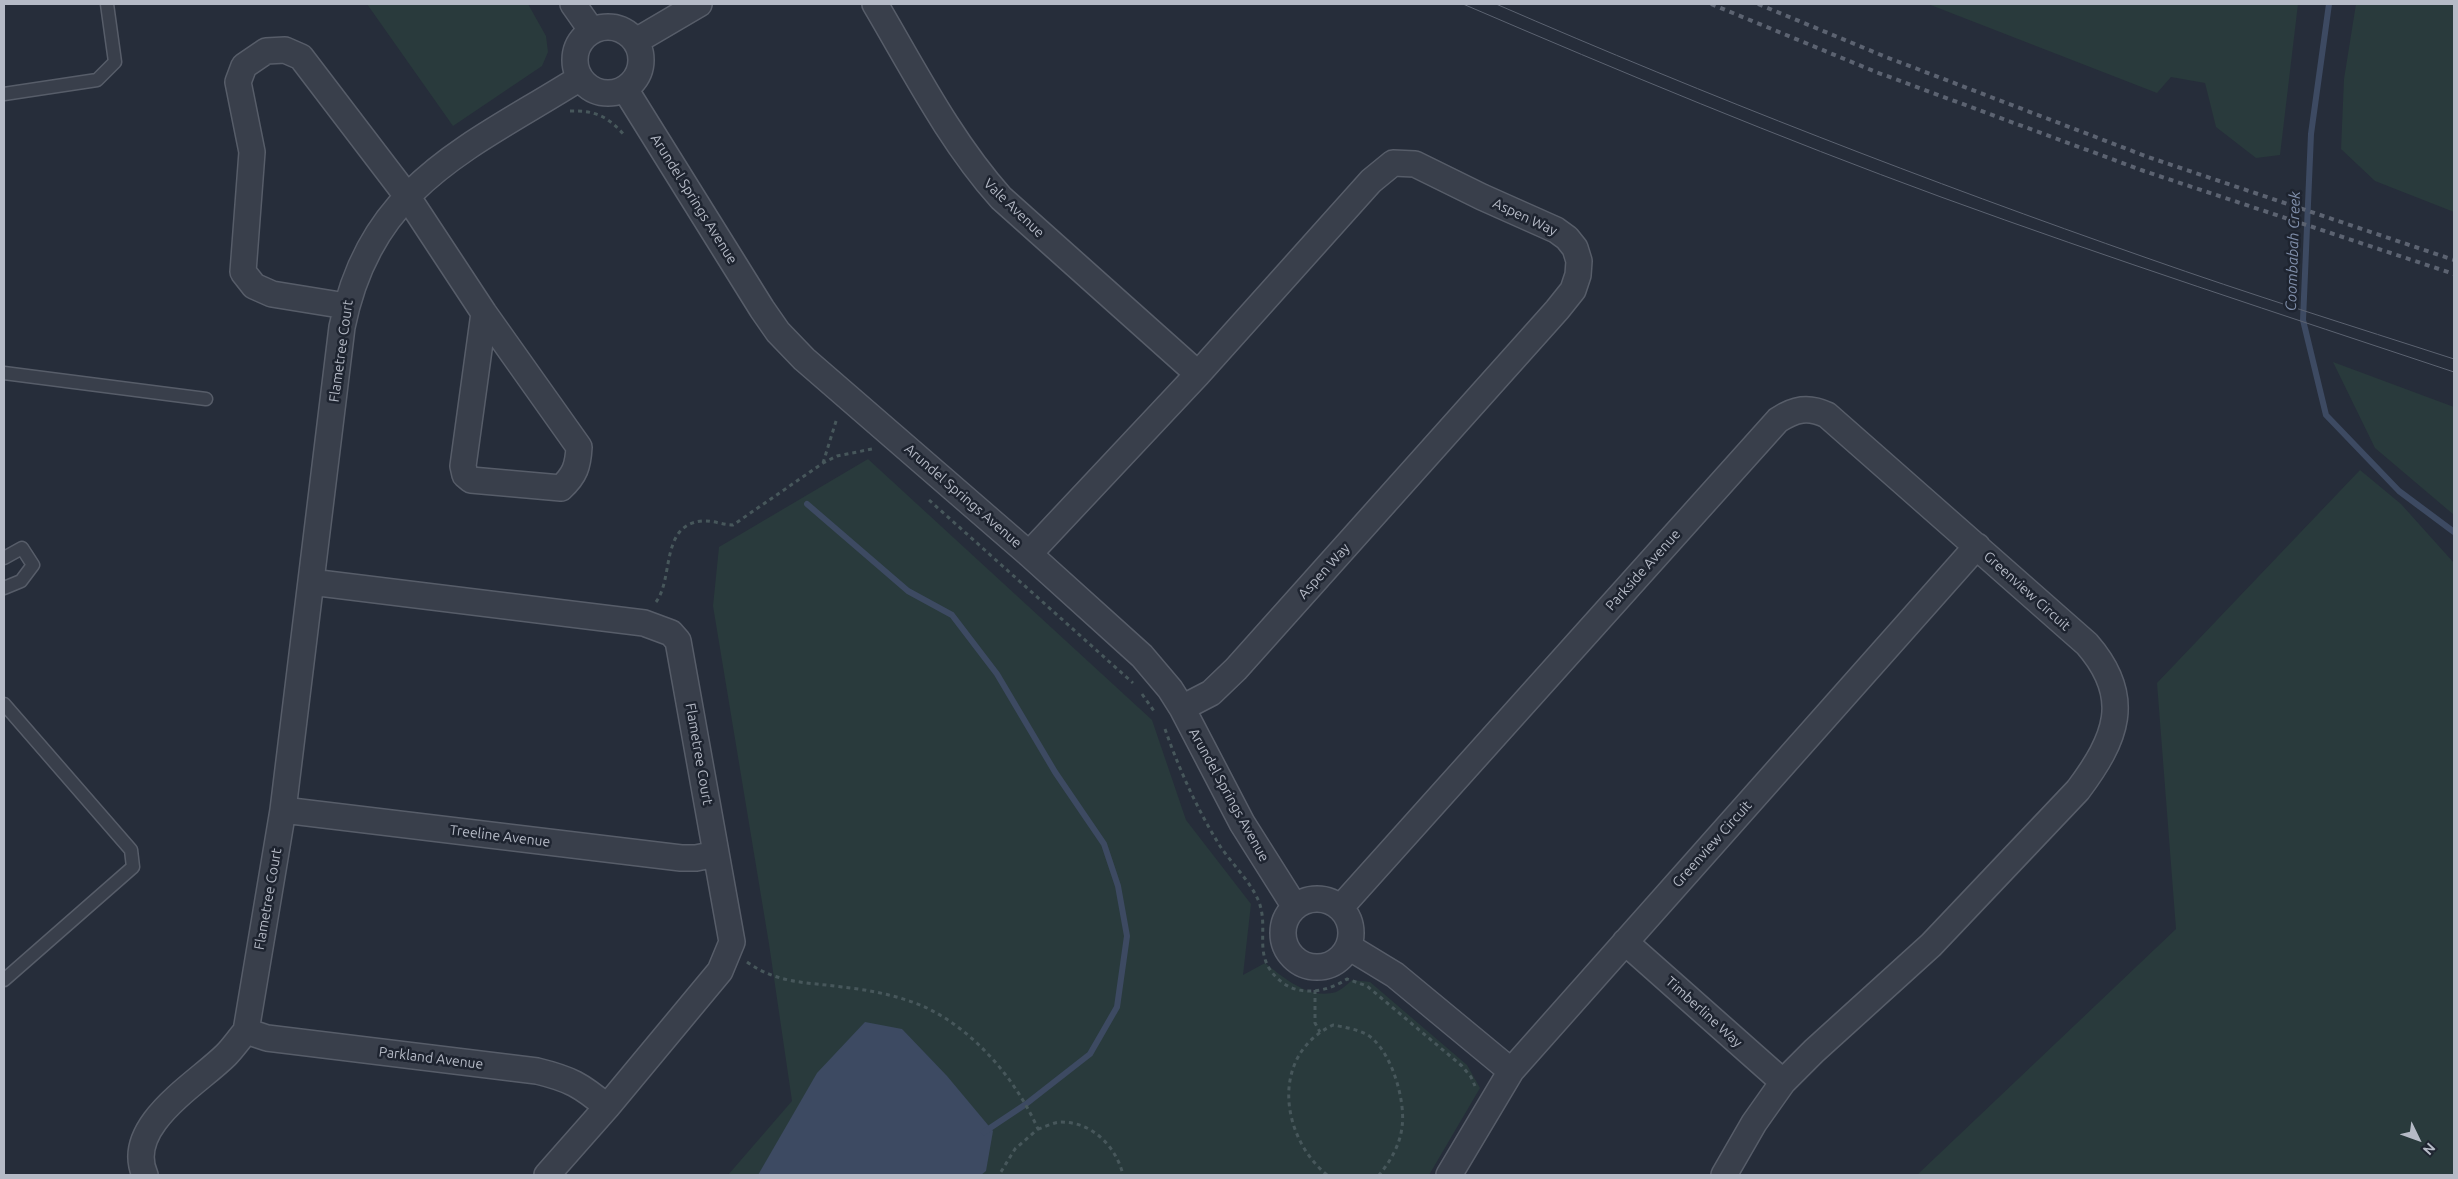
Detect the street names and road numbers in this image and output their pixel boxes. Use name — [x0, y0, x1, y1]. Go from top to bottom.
street label: Arundel Springs Avenue — [647, 131, 741, 267]
street label: Vale Avenue — [980, 175, 1048, 241]
street label: Aspen Way — [1490, 195, 1560, 239]
street label: Flametree Court — [326, 299, 356, 403]
street label: Arundel Springs Avenue — [901, 440, 1025, 552]
street label: Parkside Avenue — [1602, 526, 1684, 614]
street label: Aspen Way — [1295, 540, 1353, 602]
street label: Greenview Circuit — [1980, 548, 2074, 634]
street label: Flametree Court — [682, 702, 716, 806]
street label: Arundel Springs Avenue — [1185, 725, 1273, 865]
street label: Greenview Circuit — [1669, 797, 1755, 891]
street label: Treeline Avenue — [449, 821, 551, 851]
street label: Flametree Court — [251, 847, 285, 951]
street label: Timberline Way — [1662, 973, 1746, 1051]
street label: Parkland Avenue — [378, 1043, 484, 1073]

